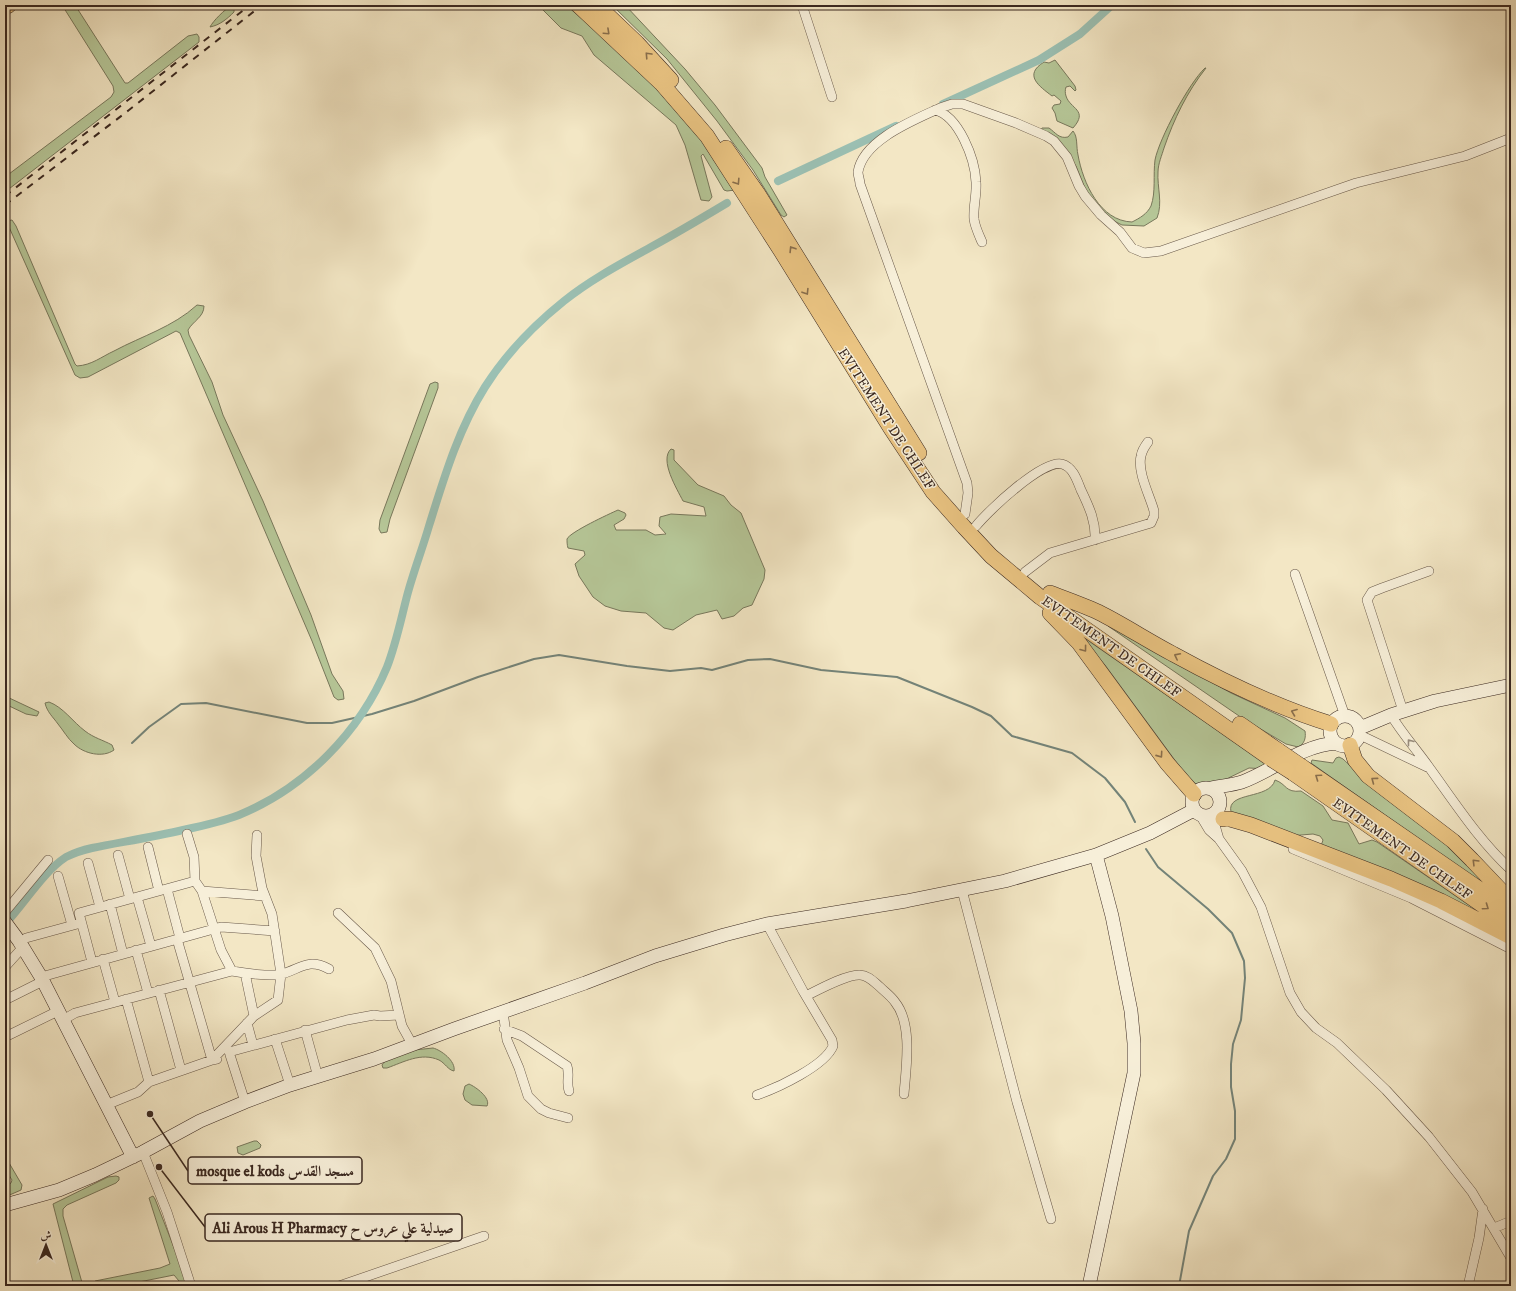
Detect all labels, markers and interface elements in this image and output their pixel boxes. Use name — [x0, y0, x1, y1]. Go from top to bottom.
one-way arrow — [602, 27, 609, 34]
one-way arrow — [645, 52, 652, 60]
one-way arrow — [732, 178, 739, 185]
one-way arrow — [789, 246, 797, 253]
one-way arrow — [801, 288, 809, 295]
street label: EVITEMENT DE CHLEF — [833, 345, 939, 494]
street label: EVITEMENT DE CHLEF — [1038, 592, 1184, 702]
one-way arrow — [1079, 645, 1086, 652]
one-way arrow — [1174, 654, 1181, 661]
one-way arrow — [1291, 709, 1298, 717]
one-way arrow — [1408, 740, 1415, 747]
one-way arrow — [1156, 750, 1163, 757]
one-way arrow — [1315, 775, 1322, 782]
one-way arrow — [1371, 778, 1378, 785]
street label: EVITEMENT DE CHLEF — [1329, 794, 1475, 904]
one-way arrow — [1472, 859, 1480, 867]
one-way arrow — [1482, 902, 1489, 910]
callout: mosque el kods مسجد القدس — [188, 1157, 362, 1184]
text: mosque el kods مسجد القدس — [196, 1162, 354, 1182]
callout: Ali Arous H Pharmacy صيدلية علي عروس ح — [205, 1214, 462, 1241]
text: Ali Arous H Pharmacy صيدلية علي عروس ح — [211, 1219, 454, 1243]
north arrow — [26, 1225, 66, 1265]
text: ش — [41, 1229, 52, 1243]

